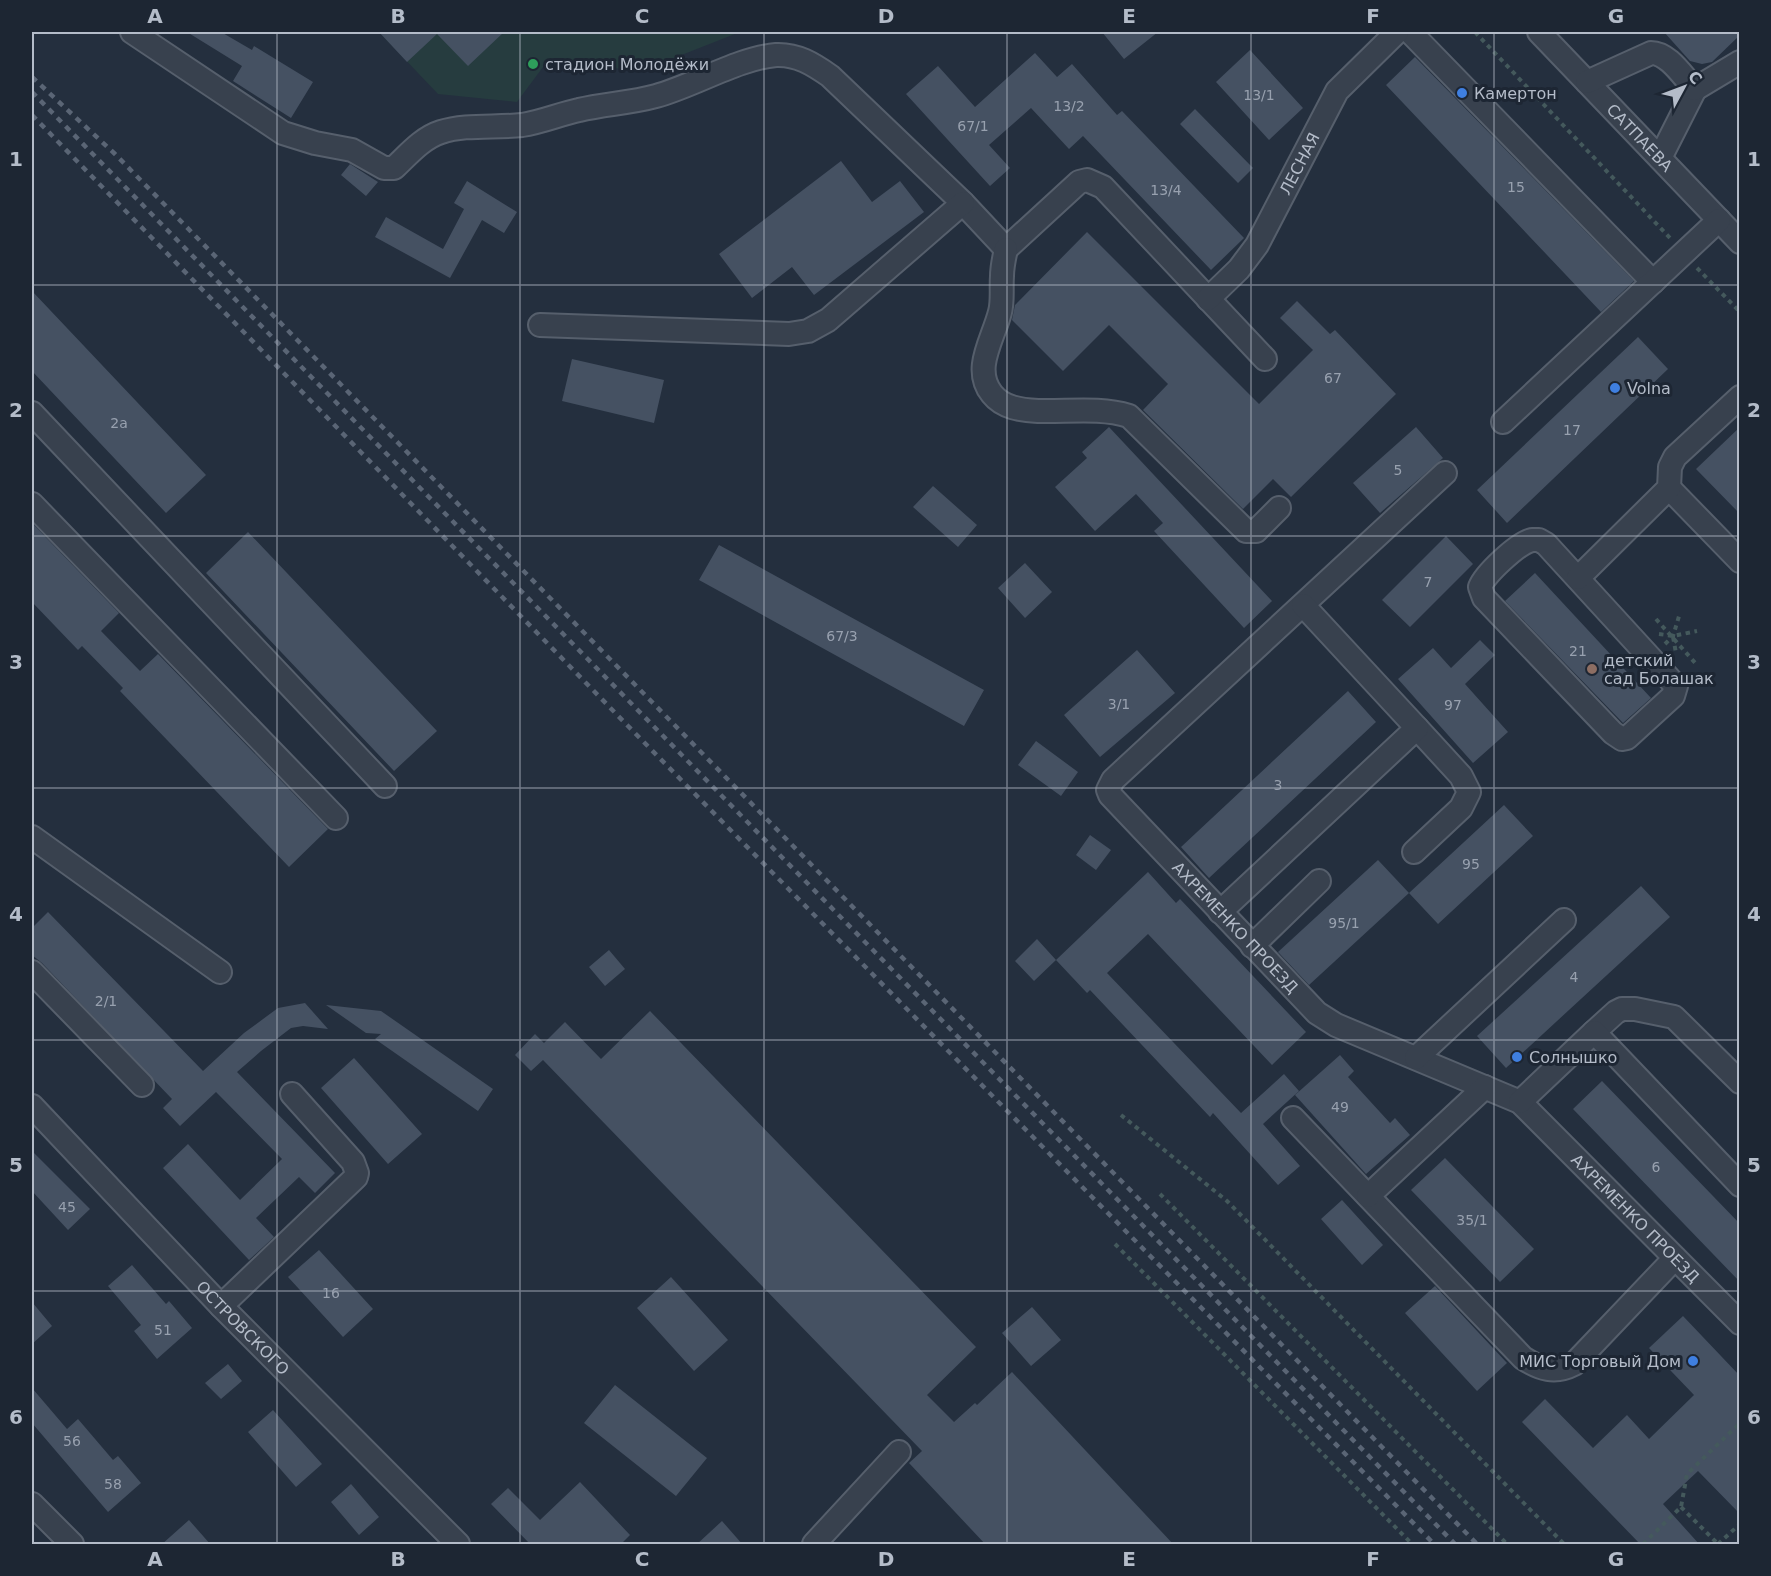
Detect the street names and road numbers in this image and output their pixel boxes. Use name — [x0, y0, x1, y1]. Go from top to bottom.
street label: САТПАЕВА — [1603, 100, 1677, 176]
street label: ЛЕСНАЯ — [1276, 129, 1324, 198]
street label: АХРЕМЕНКО ПРОЕЗД — [1168, 858, 1302, 997]
street label: АХРЕМЕНКО ПРОЕЗД — [1567, 1150, 1703, 1287]
street label: ОСТРОВСКОГО — [192, 1277, 293, 1379]

